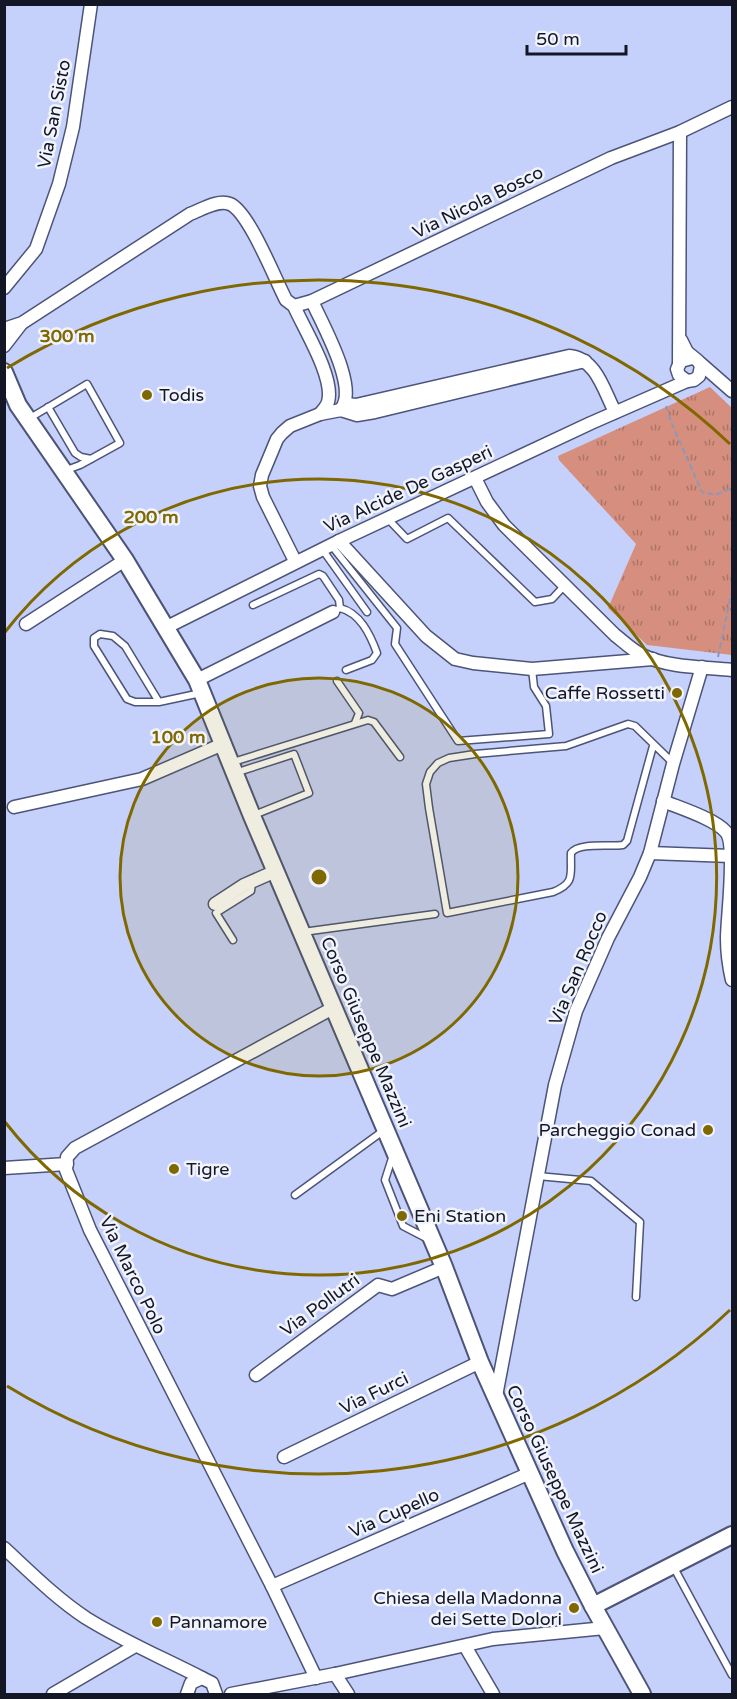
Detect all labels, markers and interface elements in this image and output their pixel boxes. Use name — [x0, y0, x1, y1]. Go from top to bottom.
scale bar — [527, 18, 626, 56]
text: 50 m — [536, 28, 580, 50]
street label: Via San Sisto — [33, 58, 75, 170]
street label: Via Nicola Bosco — [409, 161, 547, 243]
text: 300 m — [39, 325, 95, 347]
place label: Todis — [159, 384, 204, 406]
marker: Todis — [140, 388, 154, 402]
street label: Via Alcide De Gasperi — [320, 440, 496, 538]
text: 200 m — [123, 506, 179, 528]
place label: Caffe Rossetti — [545, 682, 665, 704]
marker: Caffe Rossetti — [670, 686, 684, 700]
text: 100 m — [150, 726, 206, 748]
centre of rings — [309, 867, 329, 887]
street label: Via San Rocco — [544, 907, 612, 1029]
street label: Corso Giuseppe Mazzini — [316, 933, 416, 1131]
place label: Parcheggio Conad — [538, 1119, 696, 1141]
marker: Parcheggio Conad — [701, 1123, 715, 1137]
place label: Tigre — [186, 1158, 229, 1180]
marker: Tigre — [167, 1162, 181, 1176]
place label: Eni Station — [414, 1205, 506, 1227]
marker: Eni Station — [395, 1209, 409, 1223]
street label: Via Marco Polo — [95, 1212, 171, 1338]
street label: Via Pollutri — [276, 1269, 364, 1341]
street label: Via Furci — [336, 1367, 412, 1419]
street label: Corso Giuseppe Mazzini — [502, 1381, 608, 1577]
street label: Via Cupello — [346, 1483, 443, 1543]
place label: Chiesa della Madonna dei Sette Dolori — [373, 1587, 562, 1630]
marker: Chiesa della Madonna dei Sette Dolori — [567, 1601, 581, 1615]
place label: Pannamore — [169, 1611, 267, 1633]
marker: Pannamore — [150, 1615, 164, 1629]

